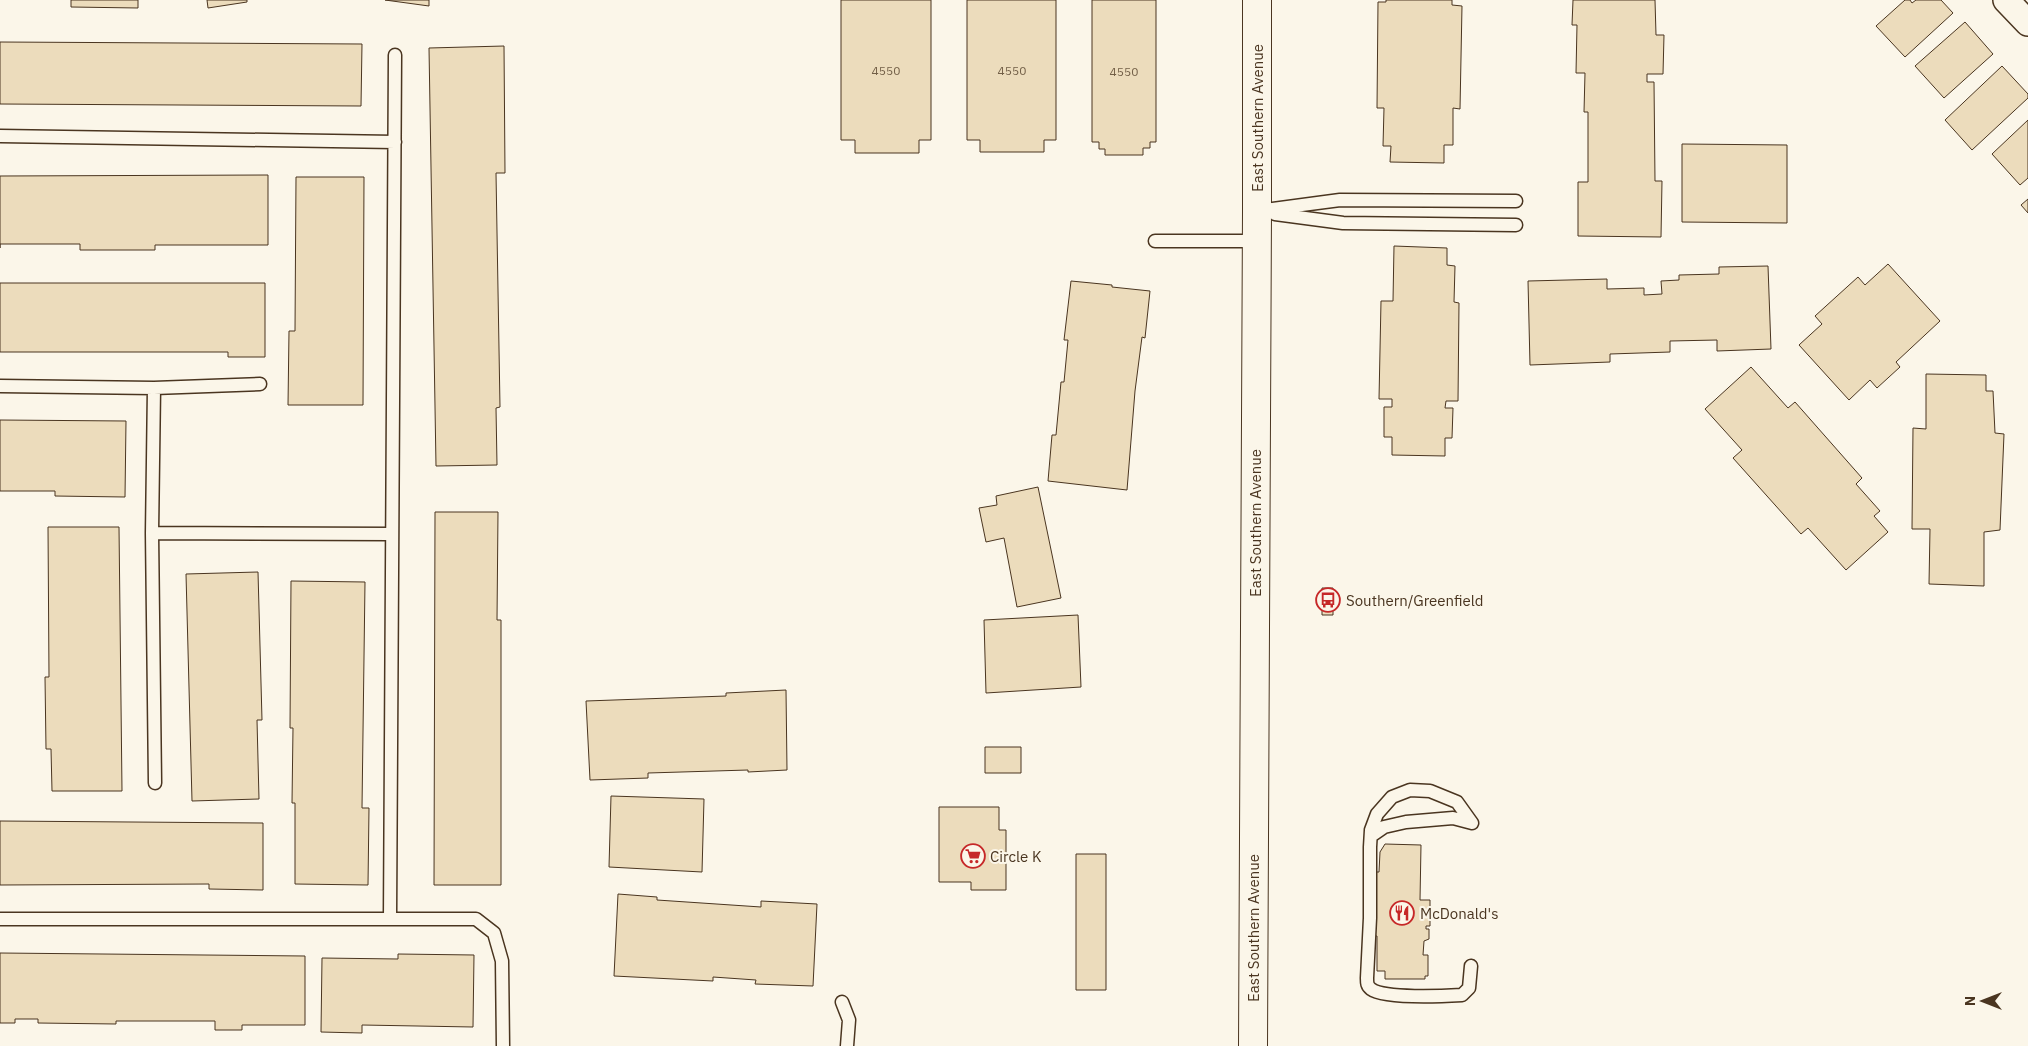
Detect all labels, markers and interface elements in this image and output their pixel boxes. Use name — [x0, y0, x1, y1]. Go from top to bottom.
street label: East Southern Avenue — [1248, 44, 1267, 192]
house number: 4550 — [872, 63, 900, 78]
house number: 4550 — [998, 63, 1026, 78]
house number: 4550 — [1110, 64, 1138, 79]
street label: East Southern Avenue — [1246, 449, 1265, 597]
bus stop icon: Southern/Greenfield — [1315, 587, 1341, 613]
place label: Southern/Greenfield — [1346, 591, 1484, 610]
supermarket icon: Circle K — [960, 843, 986, 869]
place label: Circle K — [990, 847, 1042, 866]
street label: East Southern Avenue — [1244, 854, 1263, 1002]
restaurant icon: McDonald's — [1389, 900, 1415, 926]
place label: McDonald's — [1420, 904, 1498, 923]
north arrow — [1958, 976, 2008, 1026]
text: N — [1961, 996, 1979, 1006]

